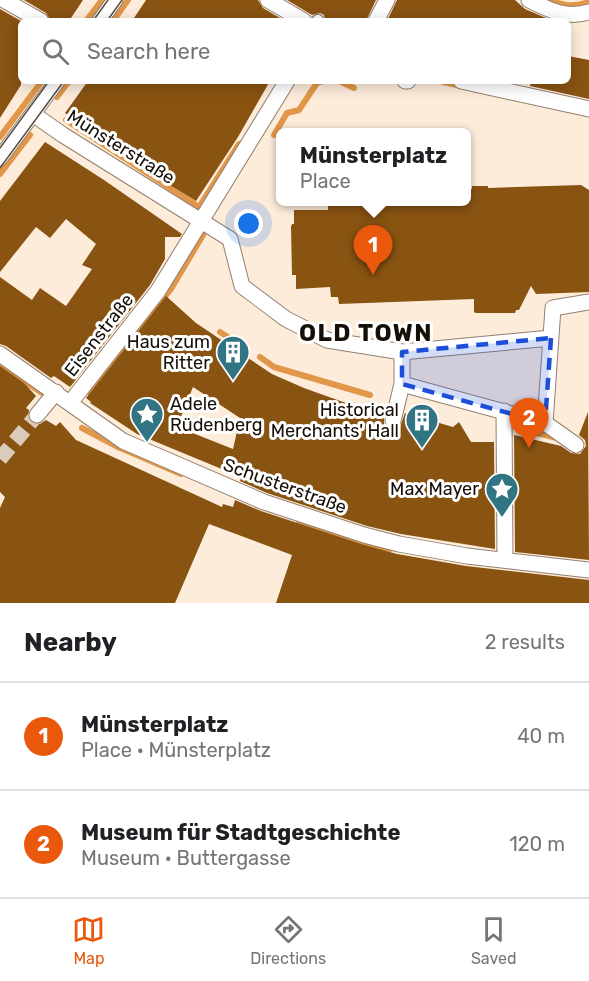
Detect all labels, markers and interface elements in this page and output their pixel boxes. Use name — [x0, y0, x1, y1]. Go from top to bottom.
search box — [18, 18, 571, 84]
icon: search — [39, 35, 72, 68]
text: Search here — [87, 38, 210, 65]
street label: Münsterstraße — [63, 105, 179, 189]
popup — [276, 128, 471, 206]
text: Münsterplatz — [300, 142, 447, 169]
text: Place — [300, 169, 351, 193]
your location — [234, 209, 263, 238]
pin: 1 — [354, 226, 392, 275]
street label: Eisenstraße — [60, 289, 138, 381]
district label: OLD TOWN — [299, 319, 433, 347]
place label: Haus zum Ritter — [127, 331, 210, 374]
building icon: Haus zum Ritter — [215, 334, 251, 381]
place label: Adele Rüdenberg — [170, 393, 263, 436]
place icon: Adele Rüdenberg — [129, 396, 165, 443]
pin: 2 — [510, 398, 548, 448]
place label: Historical Merchants' Hall — [271, 399, 399, 442]
building icon: Historical Merchants' Hall — [404, 402, 440, 449]
street label: Schusterstraße — [220, 454, 350, 518]
place icon: Max Mayer — [484, 471, 520, 518]
place label: Max Mayer — [390, 478, 479, 500]
text: Nearby — [24, 627, 117, 658]
text: 2 results — [485, 630, 565, 654]
text: Münsterplatz — [81, 711, 228, 738]
text: 1 — [39, 724, 48, 748]
text: 40 m — [517, 724, 565, 748]
text: Place · Münsterplatz — [81, 738, 271, 762]
text: Museum für Stadtgeschichte — [81, 819, 400, 846]
text: 2 — [37, 832, 50, 856]
text: 120 m — [509, 832, 565, 856]
text: Museum · Buttergasse — [81, 846, 291, 870]
tab: Map — [72, 913, 105, 968]
tab: Directions — [250, 913, 326, 968]
tab: Saved — [471, 913, 517, 968]

